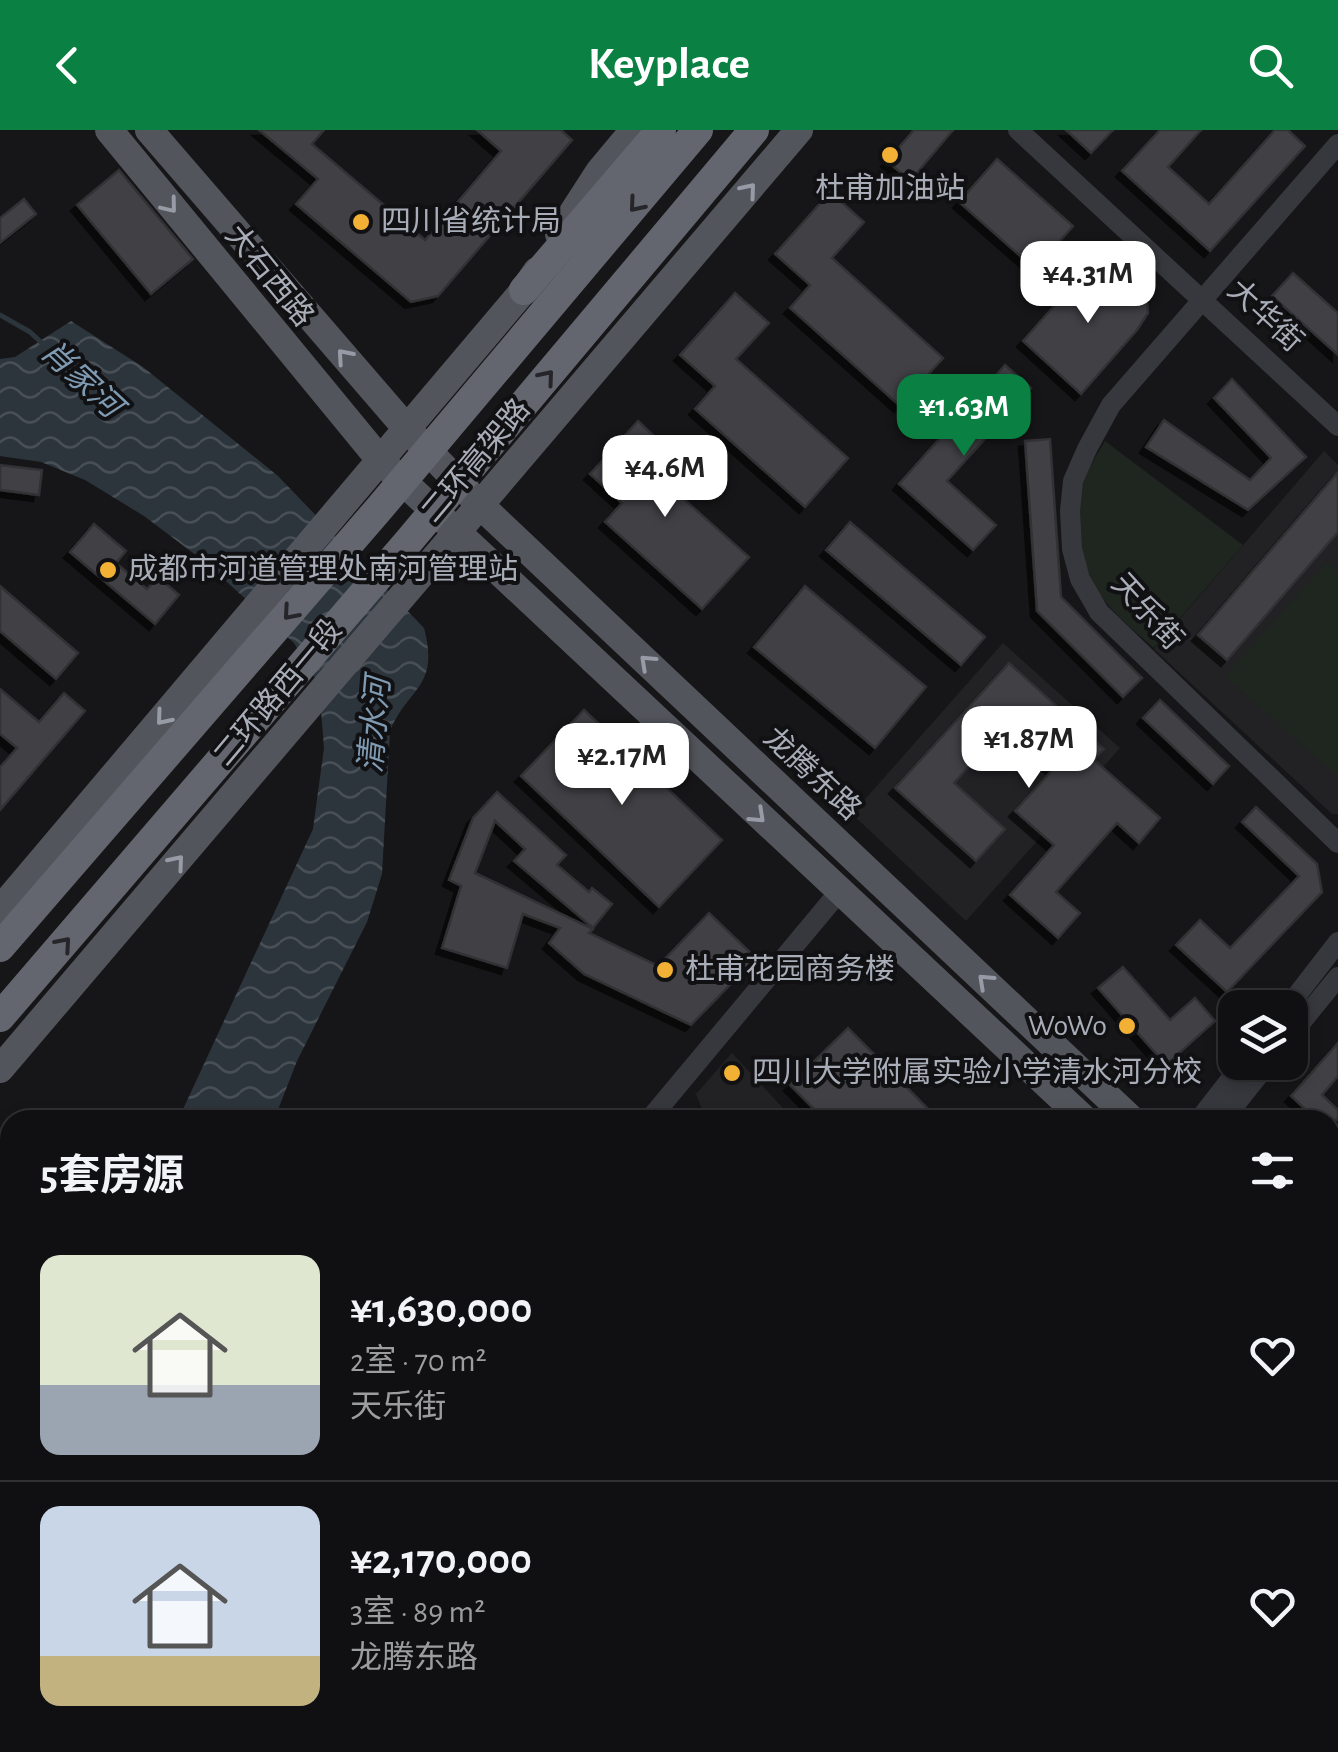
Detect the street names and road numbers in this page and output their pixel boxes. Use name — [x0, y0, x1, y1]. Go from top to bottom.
street label: 大石西路 — [220, 219, 320, 332]
street label: 大华街 — [1222, 273, 1310, 358]
street label: 二环高架路 — [415, 393, 536, 528]
street label: 天乐街 — [1106, 568, 1189, 655]
street label: 二环路西一段 — [207, 613, 347, 772]
street label: 龙腾东路 — [758, 721, 867, 826]

